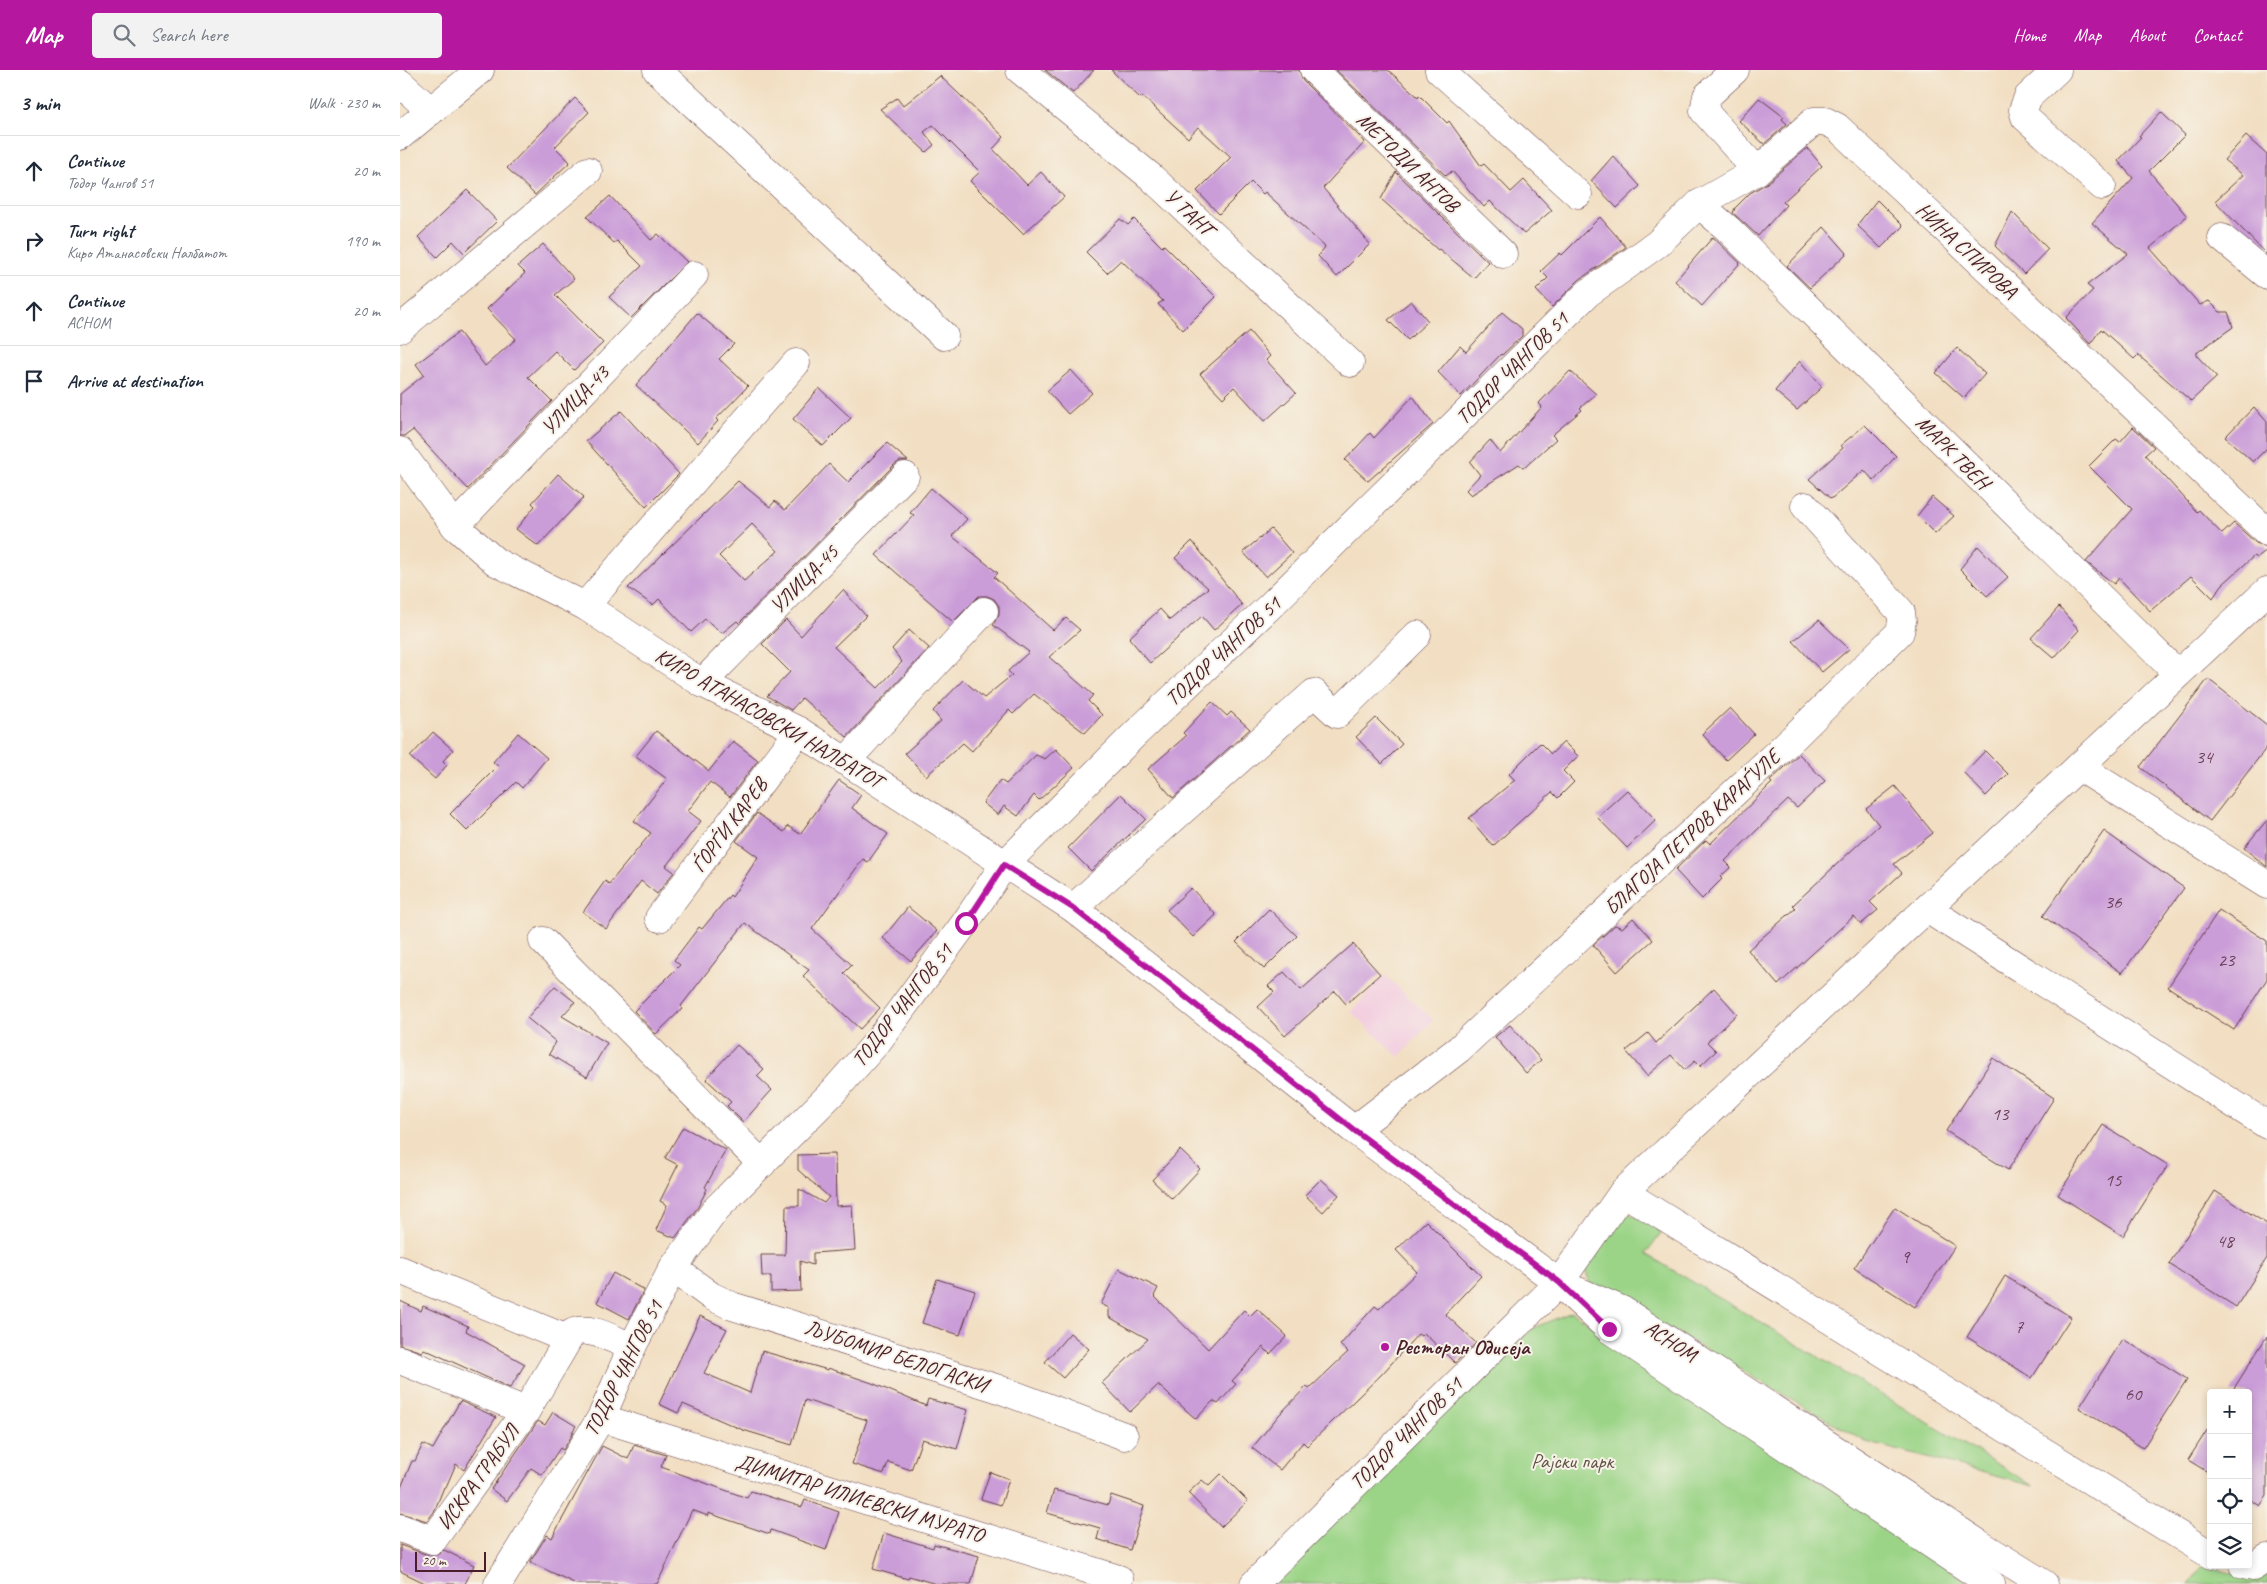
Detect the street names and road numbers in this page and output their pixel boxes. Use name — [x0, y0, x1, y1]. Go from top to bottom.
street label: МЕТОДИ АНТОВ — [1351, 107, 1467, 219]
street label: У ТАНТ — [1159, 183, 1223, 245]
street label: НИНА СПИРОВА — [1911, 196, 2023, 304]
street label: ТОДОР ЧАНГОВ 51 — [1450, 305, 1575, 430]
street label: УЛИЦА-43 — [536, 359, 615, 440]
street label: МАРК ТВЕН — [1911, 410, 1998, 497]
street label: УЛИЦА-45 — [764, 538, 845, 619]
street label: ТОДОР ЧАНГОВ 51 — [1160, 590, 1287, 711]
street label: КИРО АТАНАСОВСКИ НАЛБАТОТ — [651, 642, 891, 796]
street label: БЛАГОЈА ПЕТРОВ КАРАЃУЛЕ — [1599, 742, 1787, 920]
street label: ЃОРЃИ КАРЕВ — [685, 771, 774, 877]
street label: ТОДОР ЧАНГОВ 51 — [846, 937, 959, 1072]
street label: ТОДОР ЧАНГОВ 51 — [578, 1294, 669, 1440]
street label: ЉУБОМИР БЕЛОГАСКИ — [801, 1314, 995, 1399]
street label: АСНОМ — [1640, 1314, 1703, 1368]
street label: ТОДОР ЧАНГОВ 51 — [1344, 1370, 1469, 1495]
street label: ИСКРА ГРАБУЛ — [431, 1417, 526, 1535]
street label: ДИМИТАР ИЛИЕВСКИ МУРАТО — [733, 1448, 989, 1549]

